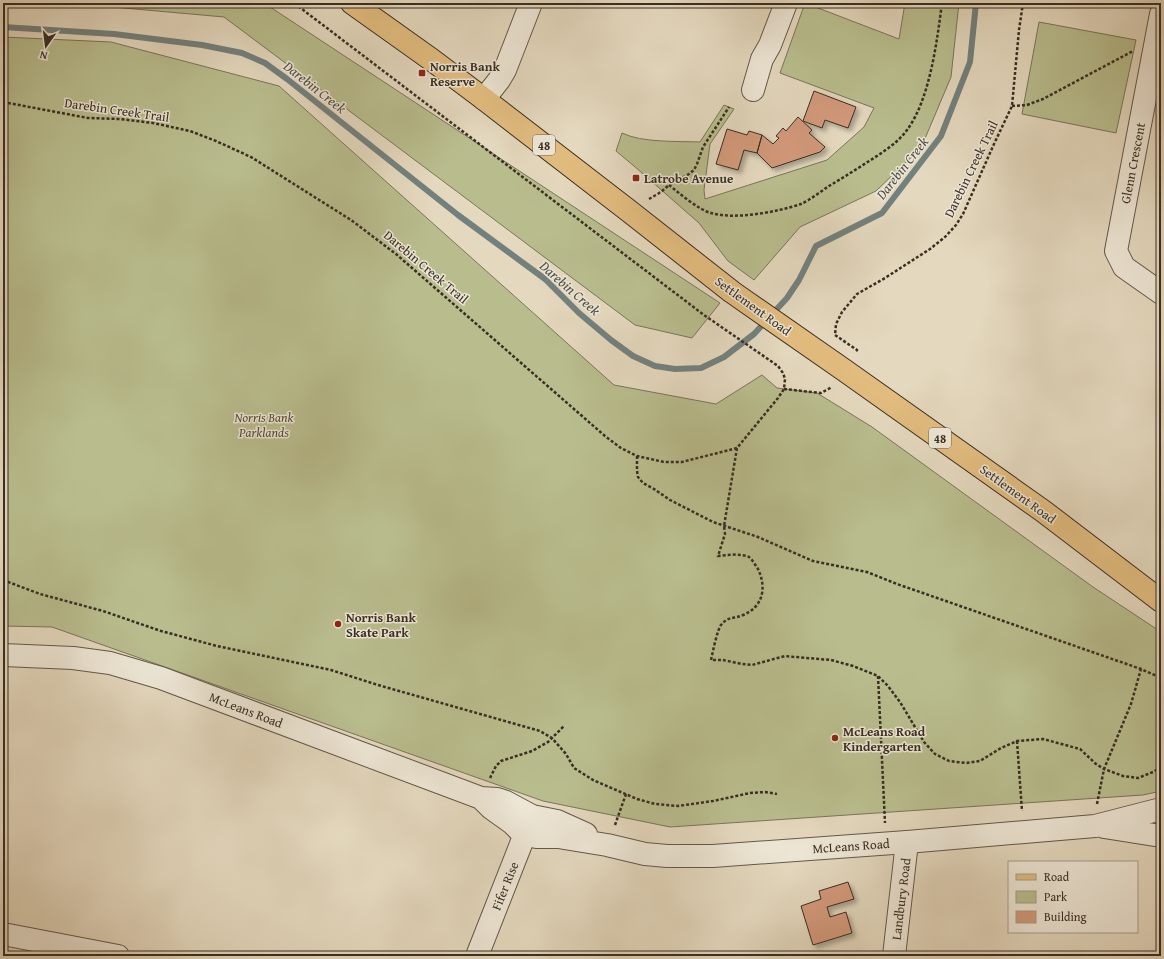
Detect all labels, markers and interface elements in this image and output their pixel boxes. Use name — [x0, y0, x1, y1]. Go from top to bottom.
north arrow — [26, 26, 66, 66]
text: N — [37, 47, 49, 64]
water label: Darebin Creek — [279, 56, 351, 118]
place label: Norris Bank Reserve — [430, 57, 500, 91]
marker: Norris Bank Reserve — [417, 68, 427, 78]
street label: Darebin Creek Trail — [63, 93, 171, 127]
street label: Darebin Creek Trail — [939, 117, 1003, 221]
street label: Glenn Crescent — [1116, 120, 1150, 205]
water label: Darebin Creek — [871, 132, 933, 204]
road number: 48 — [533, 135, 555, 155]
place label: Latrobe Avenue — [644, 169, 733, 188]
marker: Latrobe Avenue — [631, 173, 641, 183]
street label: Darebin Creek Trail — [379, 226, 473, 308]
water label: Darebin Creek — [535, 255, 605, 320]
street label: Settlement Road — [711, 272, 795, 340]
park label: Norris Bank Parklands — [235, 408, 294, 442]
road number: 48 — [929, 428, 951, 448]
street label: Settlement Road — [976, 460, 1060, 528]
place label: Norris Bank Skate Park — [346, 608, 416, 642]
marker: Norris Bank Skate Park — [333, 619, 343, 629]
street label: McLeans Road — [206, 687, 286, 733]
place label: McLeans Road Kindergarten — [843, 722, 926, 756]
marker: McLeans Road Kindergarten — [830, 733, 840, 743]
street label: McLeans Road — [812, 834, 890, 858]
street label: Landbury Road — [887, 857, 915, 941]
street label: Fifer Rise — [487, 859, 523, 913]
legend — [1008, 861, 1138, 933]
text: Road — [1044, 868, 1070, 885]
text: Park — [1044, 888, 1068, 905]
text: Building — [1044, 908, 1087, 925]

